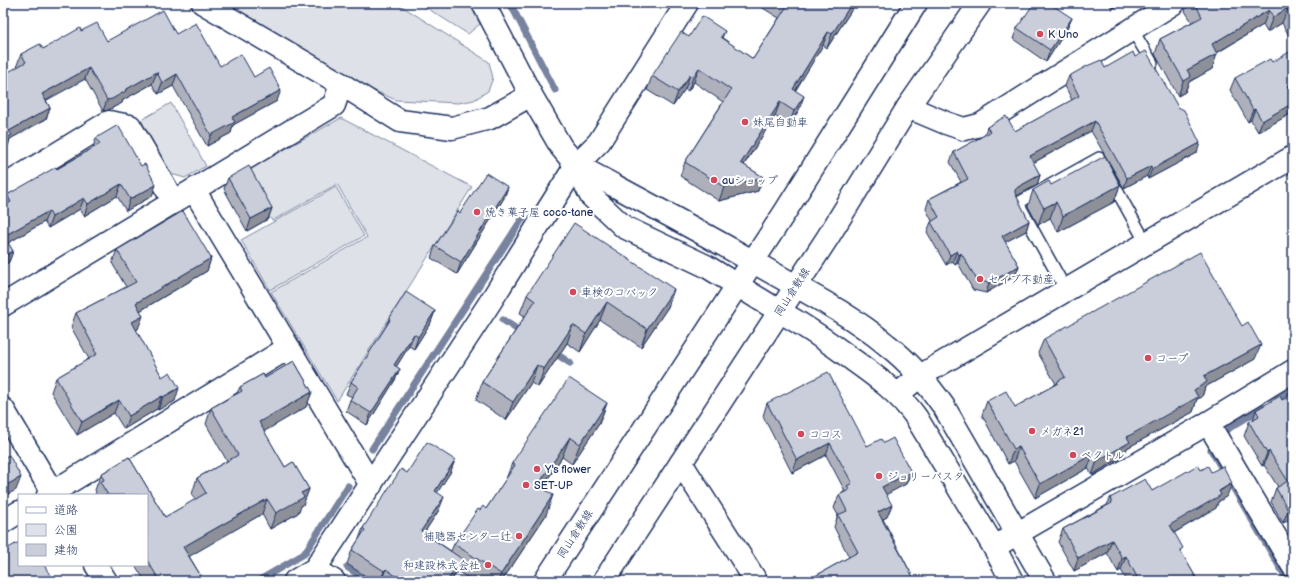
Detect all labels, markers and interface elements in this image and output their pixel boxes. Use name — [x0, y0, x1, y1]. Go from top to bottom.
place label: K Uno — [1048, 28, 1079, 41]
marker: K Uno — [1035, 29, 1045, 39]
place label: 妹尾自動車 — [753, 116, 808, 129]
marker: 妹尾自動車 — [740, 117, 750, 127]
place label: auショップ — [722, 174, 778, 187]
marker: auショップ — [709, 175, 719, 185]
place label: 焼き菓子屋 coco-tane — [485, 206, 594, 219]
marker: 焼き菓子屋 coco-tane — [472, 207, 482, 217]
street label: 岡山倉敷線 — [772, 265, 812, 319]
place label: セイブ不動産 — [988, 273, 1054, 286]
marker: セイブ不動産 — [975, 274, 985, 284]
place label: 車検のコバック — [581, 286, 658, 299]
marker: 車検のコバック — [568, 287, 578, 297]
place label: コープ — [1156, 352, 1189, 365]
marker: コープ — [1143, 353, 1153, 363]
place label: メガネ21 — [1040, 425, 1084, 438]
marker: メガネ21 — [1027, 426, 1037, 436]
place label: ココス — [809, 428, 842, 441]
marker: ココス — [796, 429, 806, 439]
place label: ベクトル — [1081, 449, 1125, 462]
marker: ベクトル — [1068, 450, 1078, 460]
place label: Y's flower — [544, 463, 592, 476]
marker: Y's flower — [532, 464, 542, 474]
place label: ジョリーパスタ — [887, 470, 964, 483]
marker: ジョリーパスタ — [874, 471, 884, 481]
place label: SET-UP — [534, 479, 573, 492]
marker: SET-UP — [521, 480, 531, 490]
legend — [18, 494, 148, 566]
text: 道路 — [54, 503, 78, 518]
street label: 岡山倉敷線 — [555, 507, 595, 561]
text: 公園 — [54, 523, 78, 538]
place label: 補聴器センター辻 — [423, 530, 511, 543]
marker: 補聴器センター辻 — [514, 531, 524, 541]
text: 建物 — [54, 543, 78, 558]
place label: 和建設株式会社 — [403, 559, 480, 572]
marker: 和建設株式会社 — [483, 560, 493, 570]

